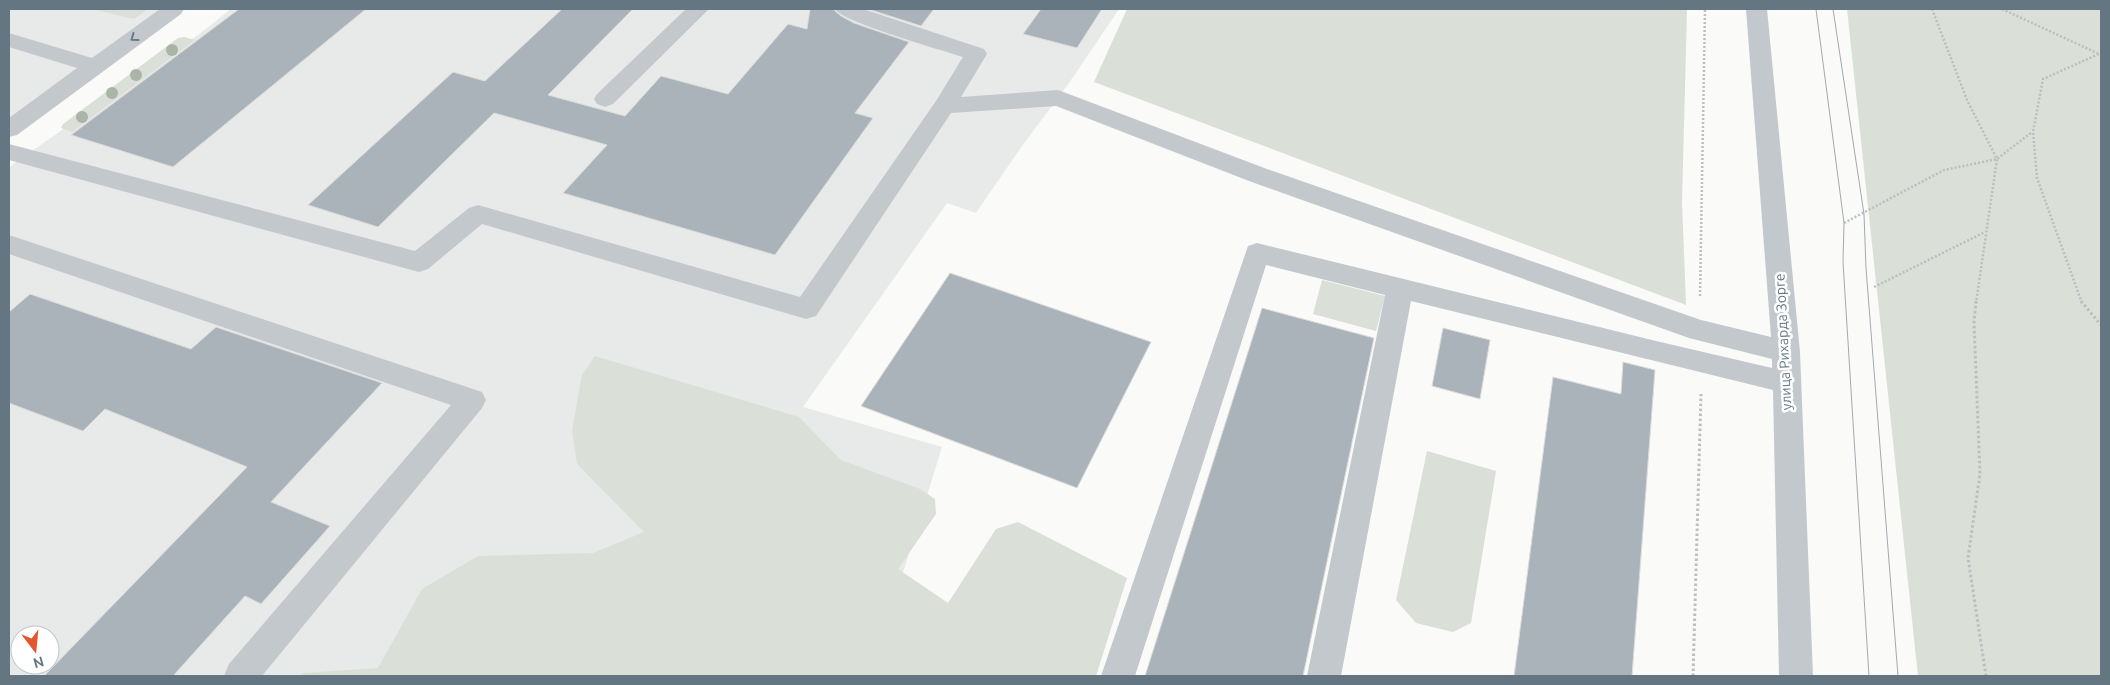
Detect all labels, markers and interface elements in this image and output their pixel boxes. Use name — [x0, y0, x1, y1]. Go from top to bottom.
one-way arrow — [131, 32, 140, 40]
street label: улица Рихарда Зорге — [1771, 273, 1795, 411]
north arrow — [10, 625, 60, 675]
text: N — [31, 653, 46, 672]

